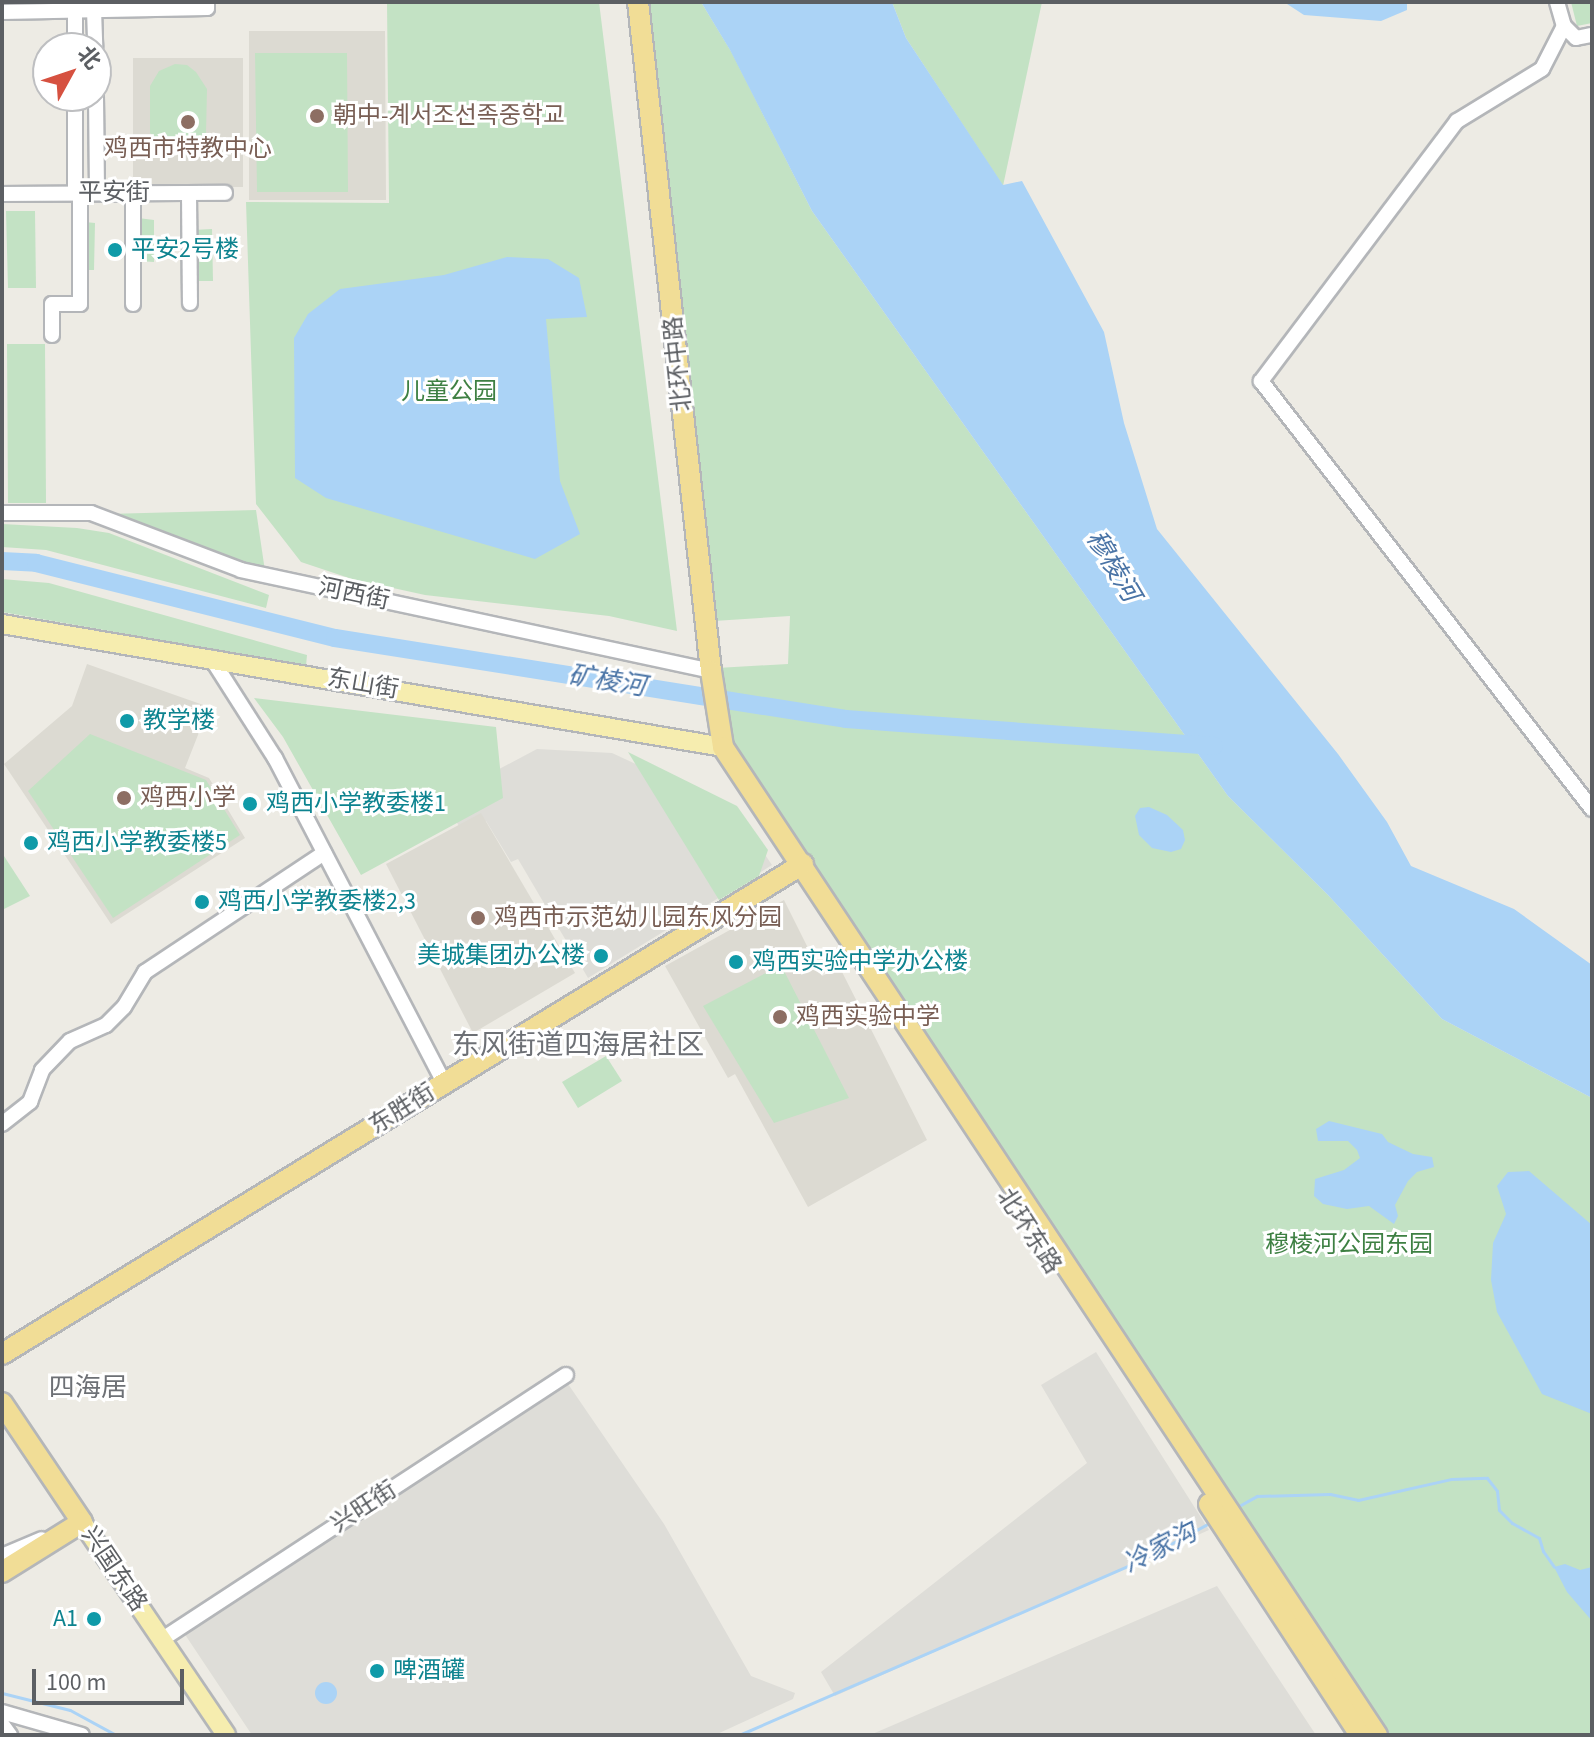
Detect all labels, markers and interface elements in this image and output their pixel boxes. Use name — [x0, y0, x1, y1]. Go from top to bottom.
north arrow — [32, 32, 112, 112]
text: 北 — [70, 39, 108, 77]
place label: 朝中-계서조선족중학교 — [333, 102, 565, 130]
marker: 朝中-계서조선족중학교 — [308, 107, 326, 125]
marker: 鸡西市特教中心 — [179, 113, 197, 131]
place label: 鸡西市特教中心 — [104, 135, 272, 163]
street label: 平安街 — [78, 179, 150, 207]
place label: 平安2号楼 — [131, 236, 239, 264]
marker: 平安2号楼 — [106, 241, 124, 259]
street label: 北环中路 — [659, 315, 697, 413]
park label: 儿童公园 — [401, 378, 497, 406]
water label: 穆棱河 — [1080, 525, 1146, 607]
street label: 河西街 — [316, 572, 392, 616]
water label: 矿棱河 — [566, 659, 648, 703]
street label: 东山街 — [325, 664, 401, 704]
place label: 教学楼 — [143, 707, 215, 735]
marker: 教学楼 — [118, 712, 136, 730]
place label: 鸡西小学 — [140, 784, 236, 812]
marker: 鸡西小学 — [115, 789, 133, 807]
place label: 鸡西小学教委楼1 — [266, 790, 446, 818]
marker: 鸡西小学教委楼1 — [241, 795, 259, 813]
place label: 鸡西小学教委楼5 — [47, 829, 227, 857]
marker: 鸡西小学教委楼5 — [22, 834, 40, 852]
place label: 鸡西小学教委楼2,3 — [218, 888, 416, 916]
marker: 鸡西小学教委楼2,3 — [193, 893, 211, 911]
place label: 鸡西市示范幼儿园东风分园 — [494, 904, 782, 932]
marker: 鸡西市示范幼儿园东风分园 — [469, 909, 487, 927]
place label: 美城集团办公楼 — [417, 942, 585, 970]
marker: 美城集团办公楼 — [592, 947, 610, 965]
place label: 鸡西实验中学办公楼 — [752, 948, 968, 976]
marker: 鸡西实验中学办公楼 — [727, 953, 745, 971]
place label: 鸡西实验中学 — [796, 1003, 940, 1031]
marker: 鸡西实验中学 — [771, 1008, 789, 1026]
district label: 东风街道四海居社区 — [452, 1028, 704, 1062]
street label: 东胜街 — [364, 1078, 440, 1140]
street label: 北环东路 — [991, 1183, 1067, 1279]
park label: 穆棱河公园东园 — [1265, 1231, 1433, 1259]
district label: 四海居 — [49, 1372, 127, 1404]
street label: 兴旺街 — [326, 1475, 402, 1539]
water label: 冷家沟 — [1118, 1516, 1202, 1580]
street label: 兴国东路 — [75, 1521, 153, 1617]
place label: A1 — [53, 1605, 78, 1633]
marker: A1 — [85, 1610, 103, 1628]
scale bar — [36, 1653, 188, 1703]
place label: 啤酒罐 — [393, 1657, 465, 1685]
marker: 啤酒罐 — [368, 1662, 386, 1680]
text: 100 m — [46, 1665, 106, 1700]

